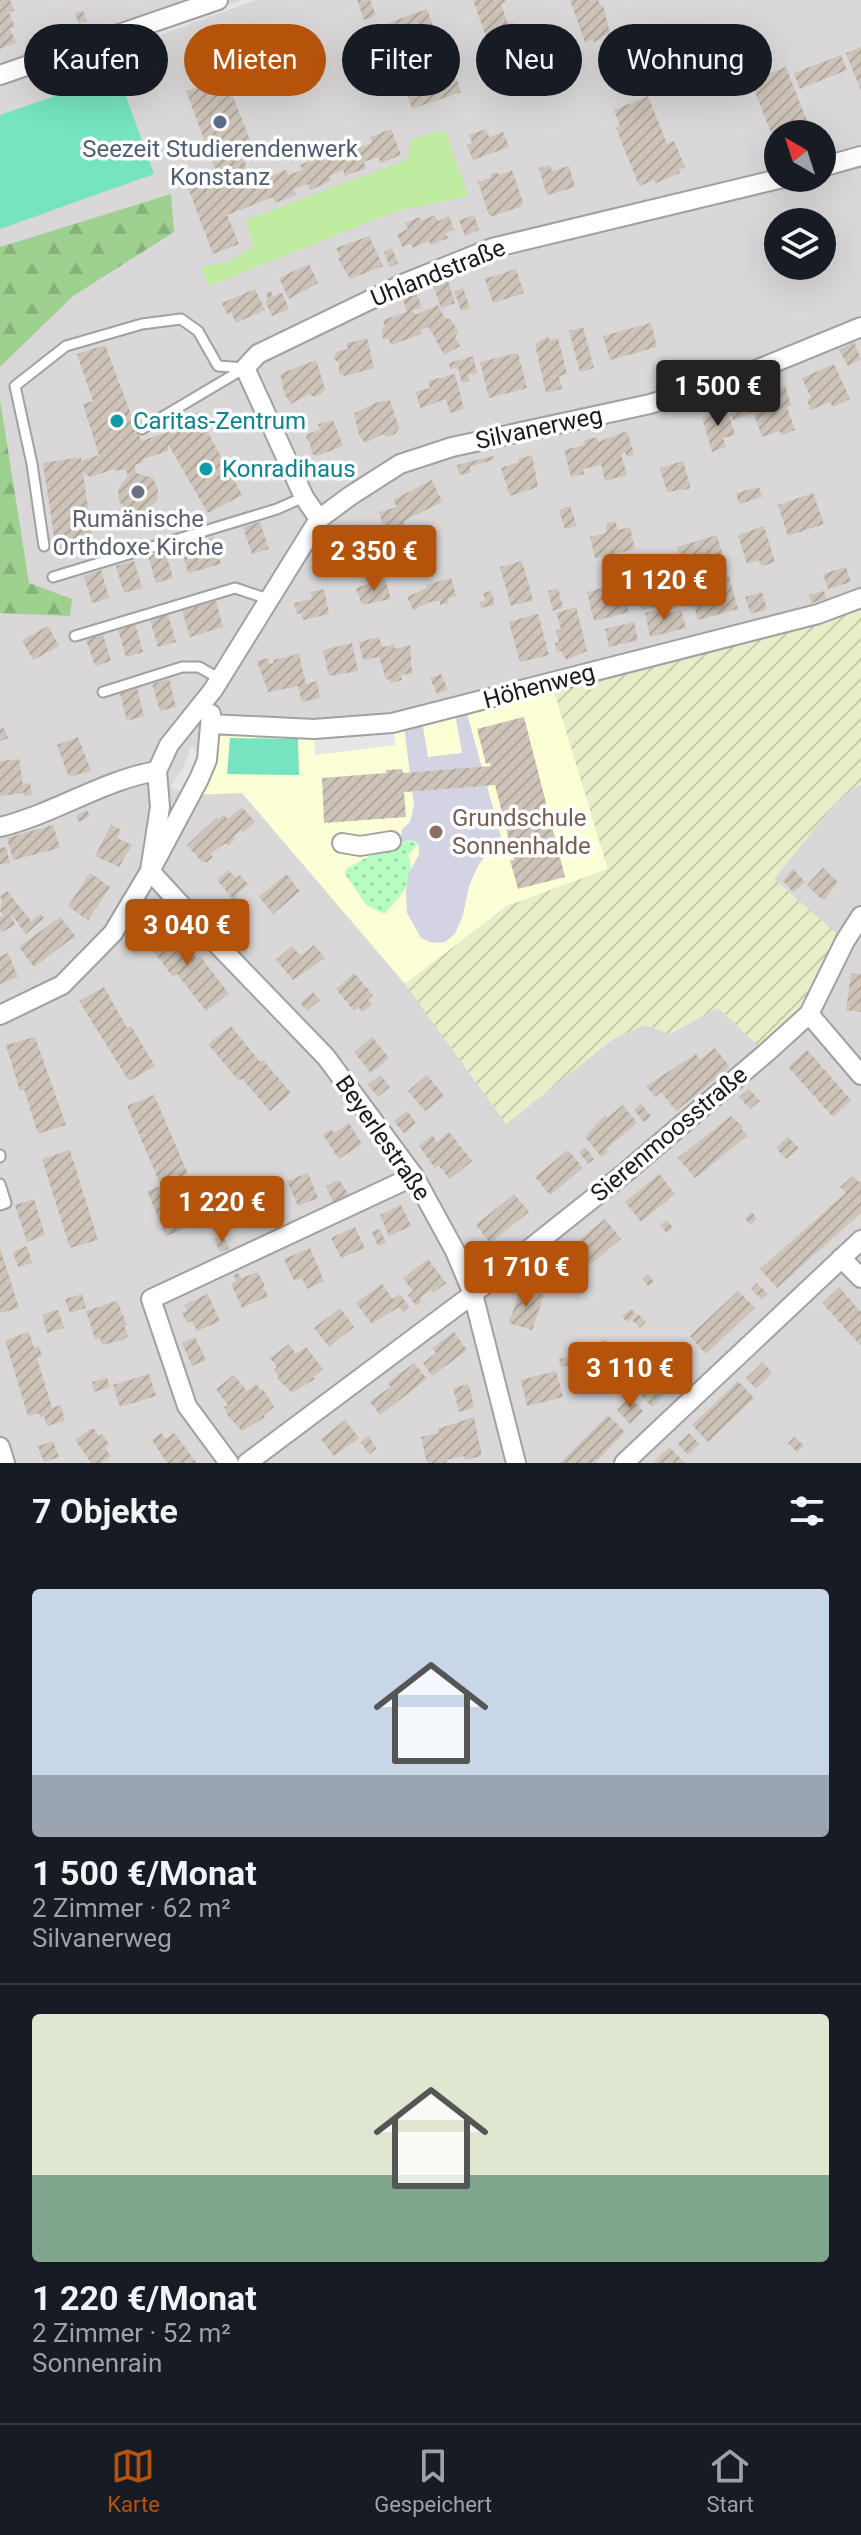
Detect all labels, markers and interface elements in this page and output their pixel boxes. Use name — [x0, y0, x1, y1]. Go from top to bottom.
chip: Kaufen — [24, 24, 168, 96]
chip: Mieten — [184, 24, 326, 96]
chip: Filter — [342, 24, 460, 96]
chip: Neu — [476, 24, 582, 96]
chip: Wohnung — [598, 24, 772, 96]
marker: Seezeit Studierendenwerk Konstanz — [211, 113, 229, 131]
north arrow — [764, 120, 836, 192]
map controls — [764, 120, 836, 280]
place label: Seezeit Studierendenwerk Konstanz — [82, 135, 359, 191]
button: layers — [764, 208, 836, 280]
street label: Uhlandstraße — [367, 233, 509, 313]
pin: 1 500 € — [644, 360, 792, 428]
text: 1 500 € — [674, 371, 762, 401]
street label: Silvanerweg — [473, 401, 605, 455]
place label: Caritas-Zentrum — [133, 407, 306, 435]
marker: Caritas-Zentrum — [108, 412, 126, 430]
place label: Konradihaus — [222, 455, 356, 483]
marker: Konradihaus — [197, 460, 215, 478]
marker: Rumänische Orthdoxe Kirche — [129, 483, 147, 501]
place label: Rumänische Orthdoxe Kirche — [53, 505, 223, 561]
pin: 2 350 € — [300, 525, 448, 593]
text: 2 350 € — [330, 536, 418, 566]
pin: 1 120 € — [590, 554, 738, 622]
text: 1 120 € — [620, 565, 708, 595]
street label: Höhenweg — [480, 658, 598, 714]
place label: Grundschule Sonnenhalde — [452, 804, 591, 860]
marker: Grundschule Sonnenhalde — [427, 823, 445, 841]
pin: 3 040 € — [113, 899, 261, 967]
text: 3 040 € — [143, 910, 231, 940]
street label: Sierenmoosstraße — [585, 1060, 753, 1208]
street label: Beyerlestraße — [330, 1070, 436, 1206]
pin: 1 220 € — [148, 1176, 296, 1244]
text: 1 220 € — [178, 1187, 266, 1217]
pin: 1 710 € — [452, 1241, 600, 1309]
text: 1 710 € — [482, 1252, 570, 1282]
pin: 3 110 € — [556, 1342, 704, 1410]
text: 3 110 € — [586, 1353, 674, 1383]
icon: filters — [785, 1489, 829, 1533]
text: 7 Objekte — [32, 1491, 178, 1531]
icon: home — [359, 1641, 503, 1785]
text: 1 500 €/Monat — [32, 1853, 257, 1893]
text: 2 Zimmer · 62 m² — [32, 1893, 231, 1923]
text: Silvanerweg — [32, 1923, 172, 1953]
icon: home — [359, 2066, 503, 2210]
text: 1 220 €/Monat — [32, 2278, 257, 2318]
text: 2 Zimmer · 52 m² — [32, 2318, 231, 2348]
text: Sonnenrain — [32, 2348, 162, 2378]
tab: Karte — [107, 2444, 160, 2517]
tab: Gespeichert — [374, 2444, 492, 2517]
tab: Start — [706, 2444, 754, 2517]

